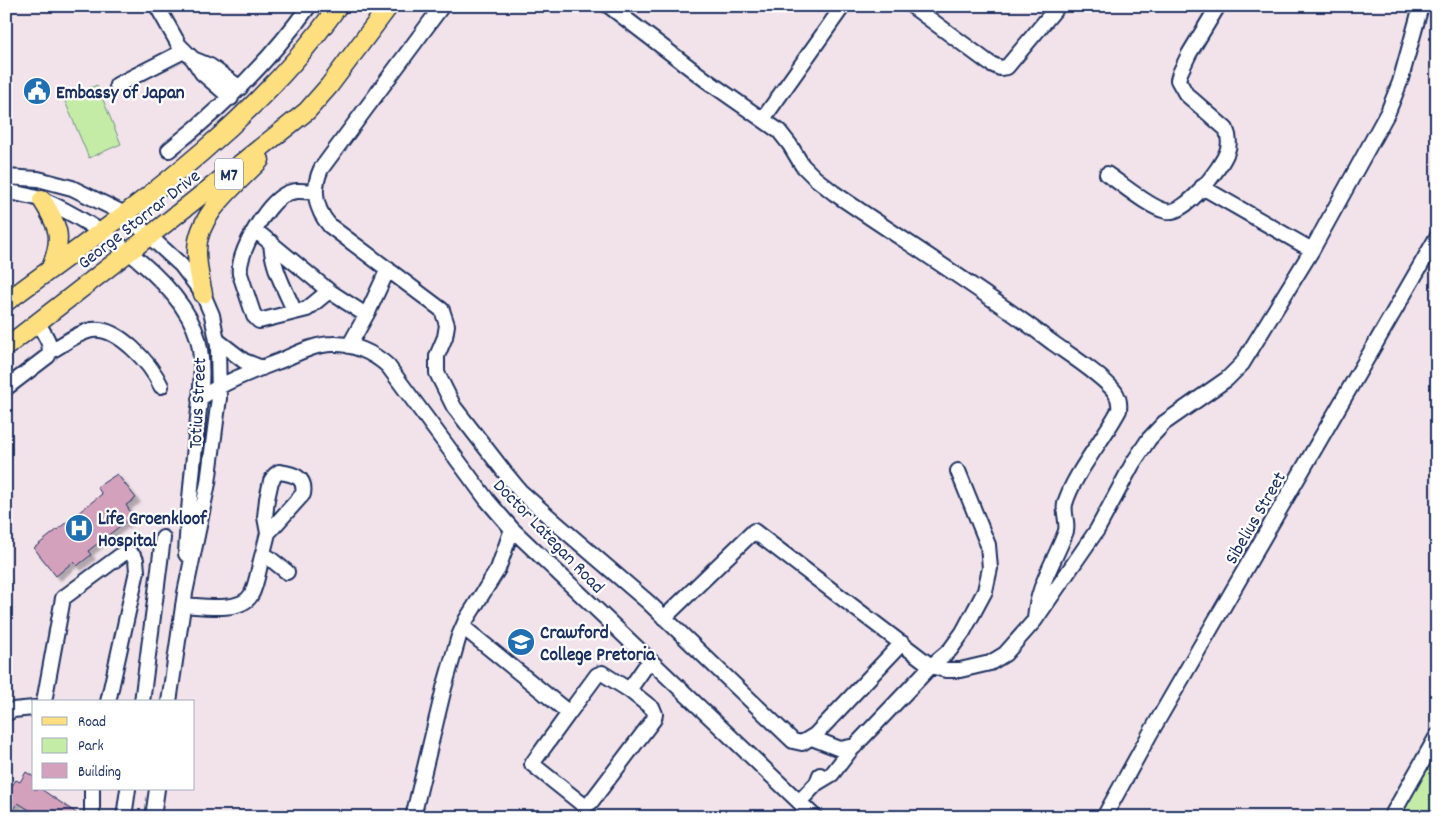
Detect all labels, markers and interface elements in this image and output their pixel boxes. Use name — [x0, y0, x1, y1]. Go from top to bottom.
public building icon: Embassy of Japan — [22, 76, 52, 106]
place label: Embassy of Japan — [56, 81, 185, 108]
road number: M7 — [215, 158, 243, 190]
street label: George Storrar Drive — [73, 164, 207, 277]
street label: Totius Street — [184, 357, 215, 450]
street label: Sibelius Street — [1220, 467, 1295, 570]
street label: Doctor Lategan Road — [485, 474, 610, 601]
place label: Life Groenkloof Hospital — [98, 507, 208, 556]
hospital icon: Life Groenkloof Hospital — [64, 513, 94, 543]
place label: Crawford College Pretoria — [540, 621, 656, 670]
school or university icon: Crawford College Pretoria — [506, 627, 536, 657]
legend — [32, 700, 195, 790]
text: Road — [78, 712, 106, 734]
text: Park — [78, 736, 104, 758]
text: Building — [78, 762, 121, 784]

